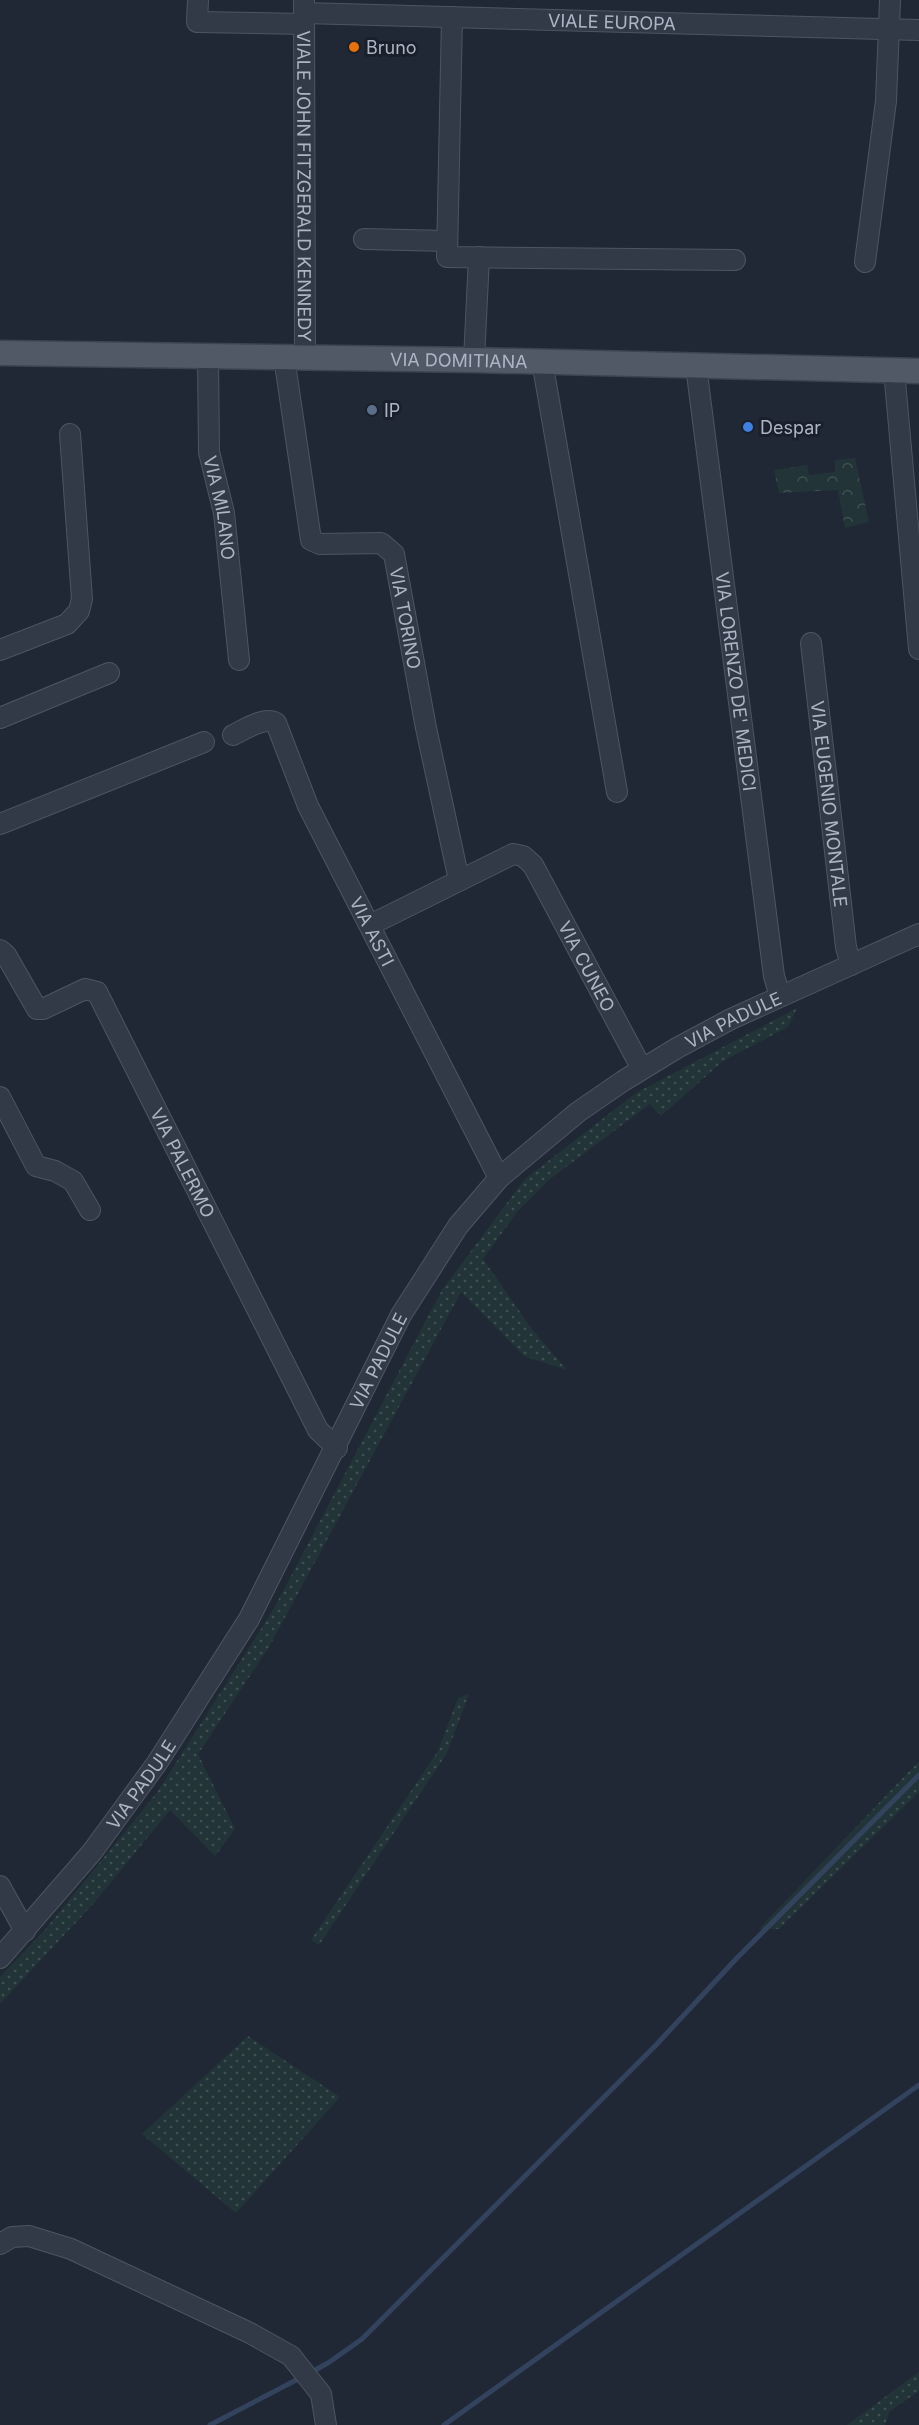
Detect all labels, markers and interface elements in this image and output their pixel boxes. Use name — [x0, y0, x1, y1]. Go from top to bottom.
street label: VIALE EUROPA — [548, 9, 676, 34]
street label: VIALE JOHN FITZGERALD KENNEDY — [294, 30, 315, 342]
place label: Bruno — [366, 37, 417, 58]
marker: Bruno — [347, 40, 361, 54]
street label: VIA DOMITIANA — [390, 348, 528, 372]
place label: IP — [384, 400, 400, 421]
marker: IP — [365, 403, 379, 417]
place label: Despar — [760, 417, 821, 438]
marker: Despar — [741, 420, 755, 434]
street label: VIA MILANO — [200, 453, 239, 561]
street label: VIA TORINO — [386, 565, 425, 671]
street label: VIA LORENZO DE' MEDICI — [712, 571, 761, 792]
street label: VIA EUGENIO MONTALE — [807, 700, 852, 908]
street label: VIA ASTI — [346, 893, 399, 970]
street label: VIA CUNEO — [554, 917, 620, 1015]
street label: VIA PADULE — [681, 987, 785, 1052]
street label: VIA PALERMO — [147, 1104, 219, 1221]
street label: VIA PADULE — [345, 1309, 411, 1412]
street label: VIA PADULE — [102, 1736, 180, 1833]

